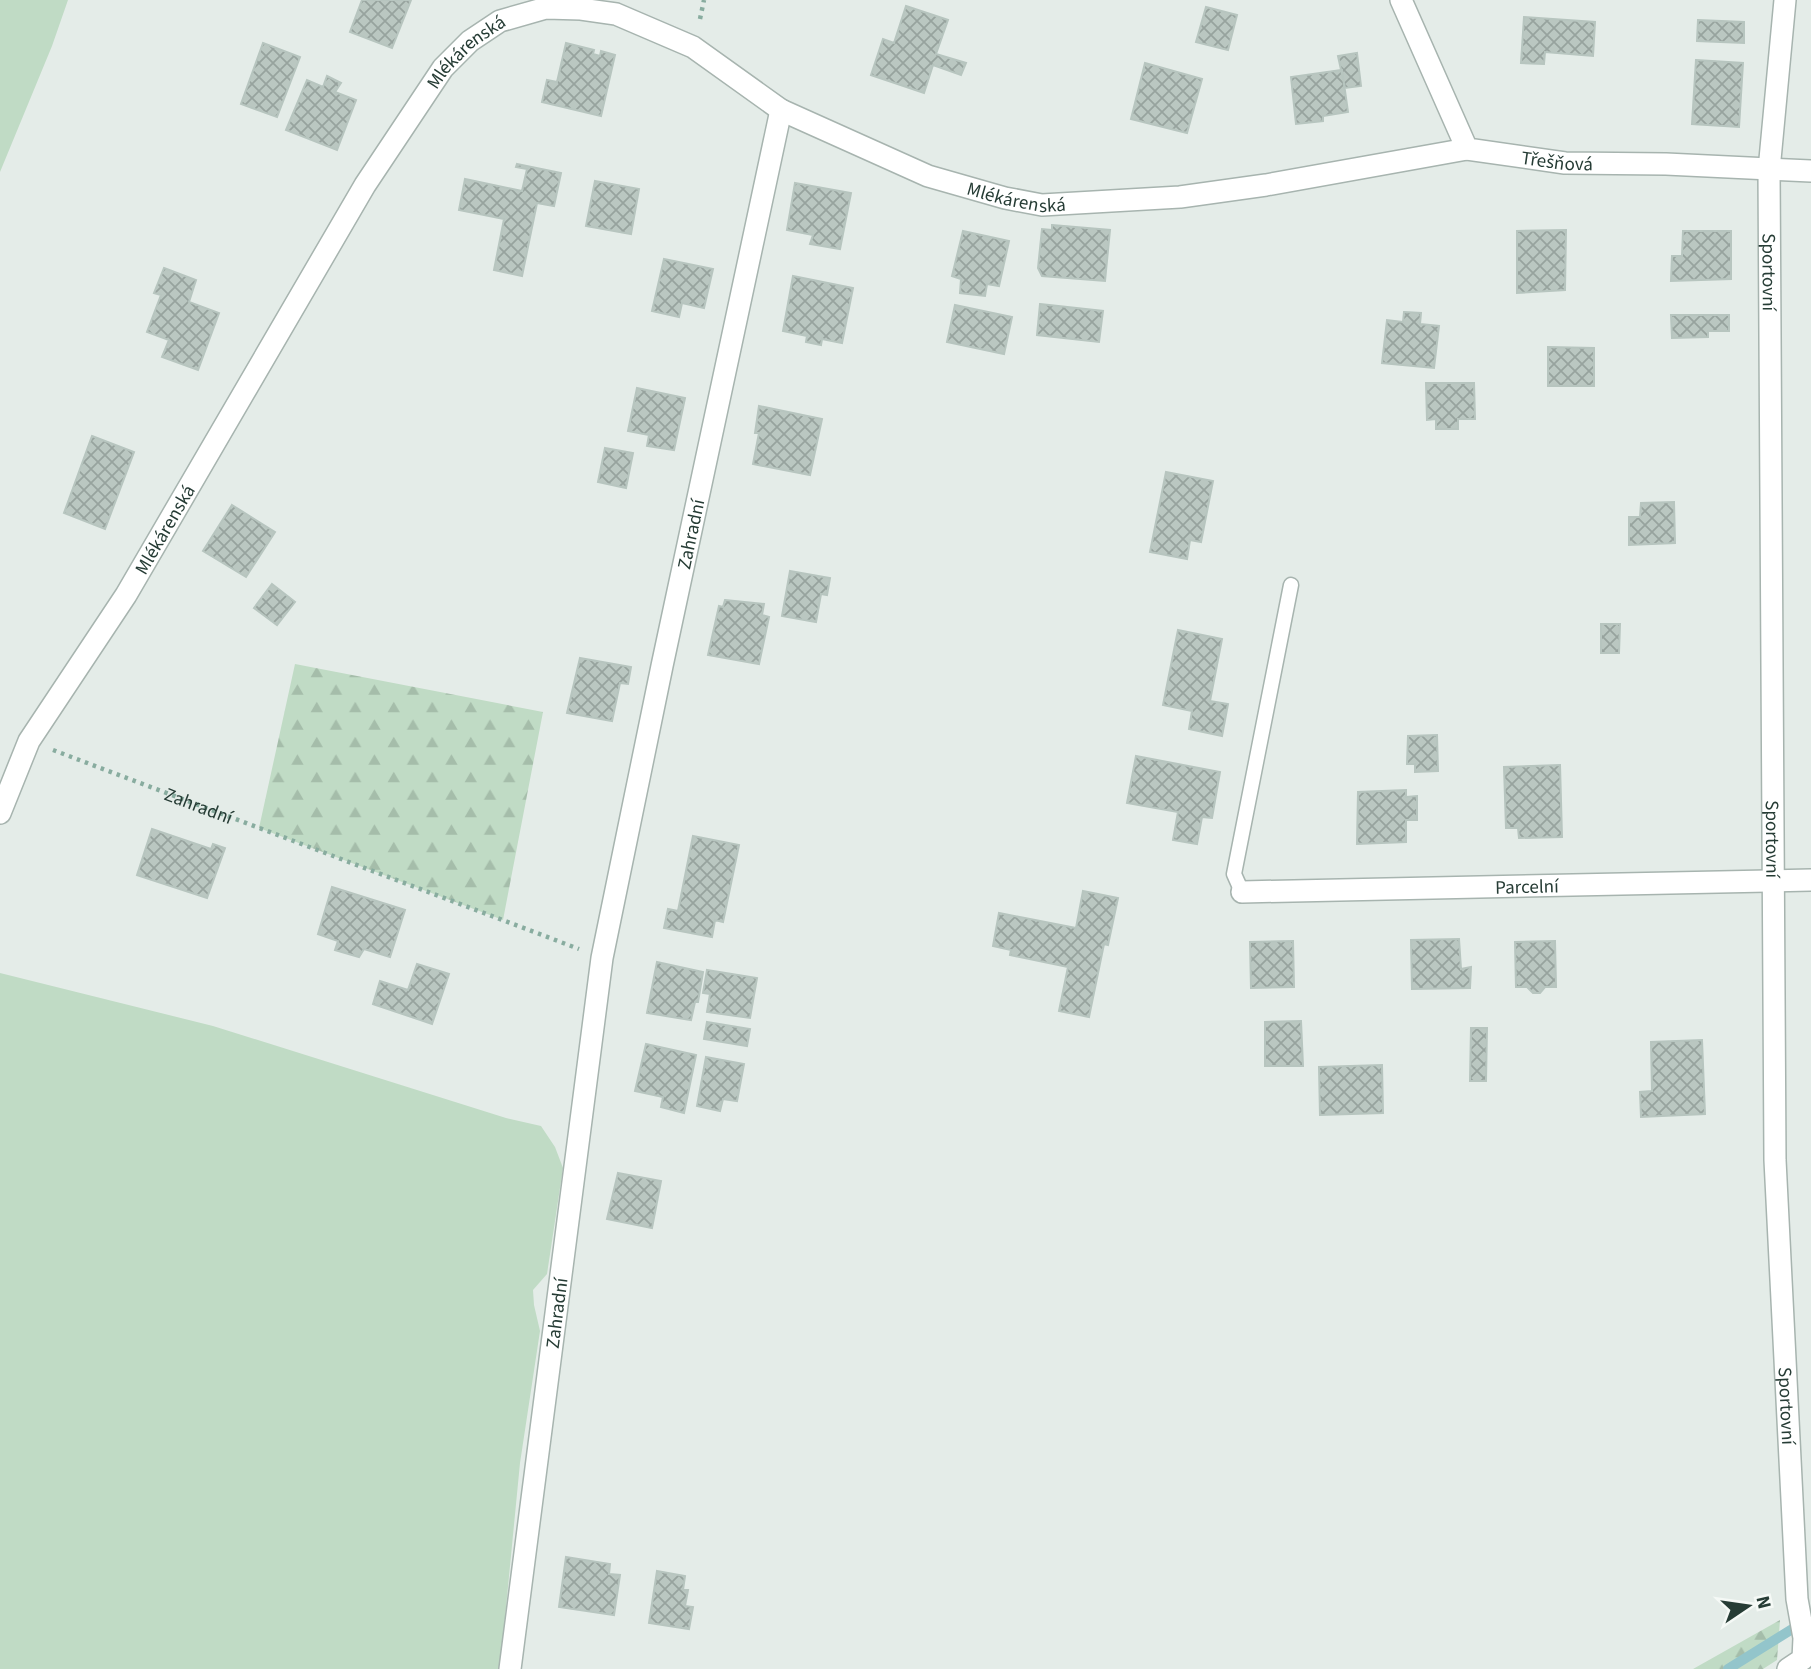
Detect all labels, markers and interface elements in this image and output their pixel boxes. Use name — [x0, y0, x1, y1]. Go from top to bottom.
street label: Mlékárenská — [421, 9, 511, 95]
street label: Třešňová — [1519, 145, 1593, 178]
street label: Mlékárenská — [964, 176, 1066, 220]
street label: Sportovní — [1754, 233, 1782, 313]
street label: Mlékárenská — [129, 480, 202, 580]
street label: Zahradní — [671, 495, 713, 572]
street label: Zahradní — [160, 781, 238, 832]
street label: Sportovní — [1758, 800, 1785, 880]
street label: Parcelní — [1495, 873, 1560, 902]
street label: Zahradní — [540, 1275, 576, 1350]
street label: Sportovní — [1770, 1366, 1801, 1447]
north arrow — [1713, 1571, 1783, 1641]
text: N — [1749, 1593, 1778, 1612]

